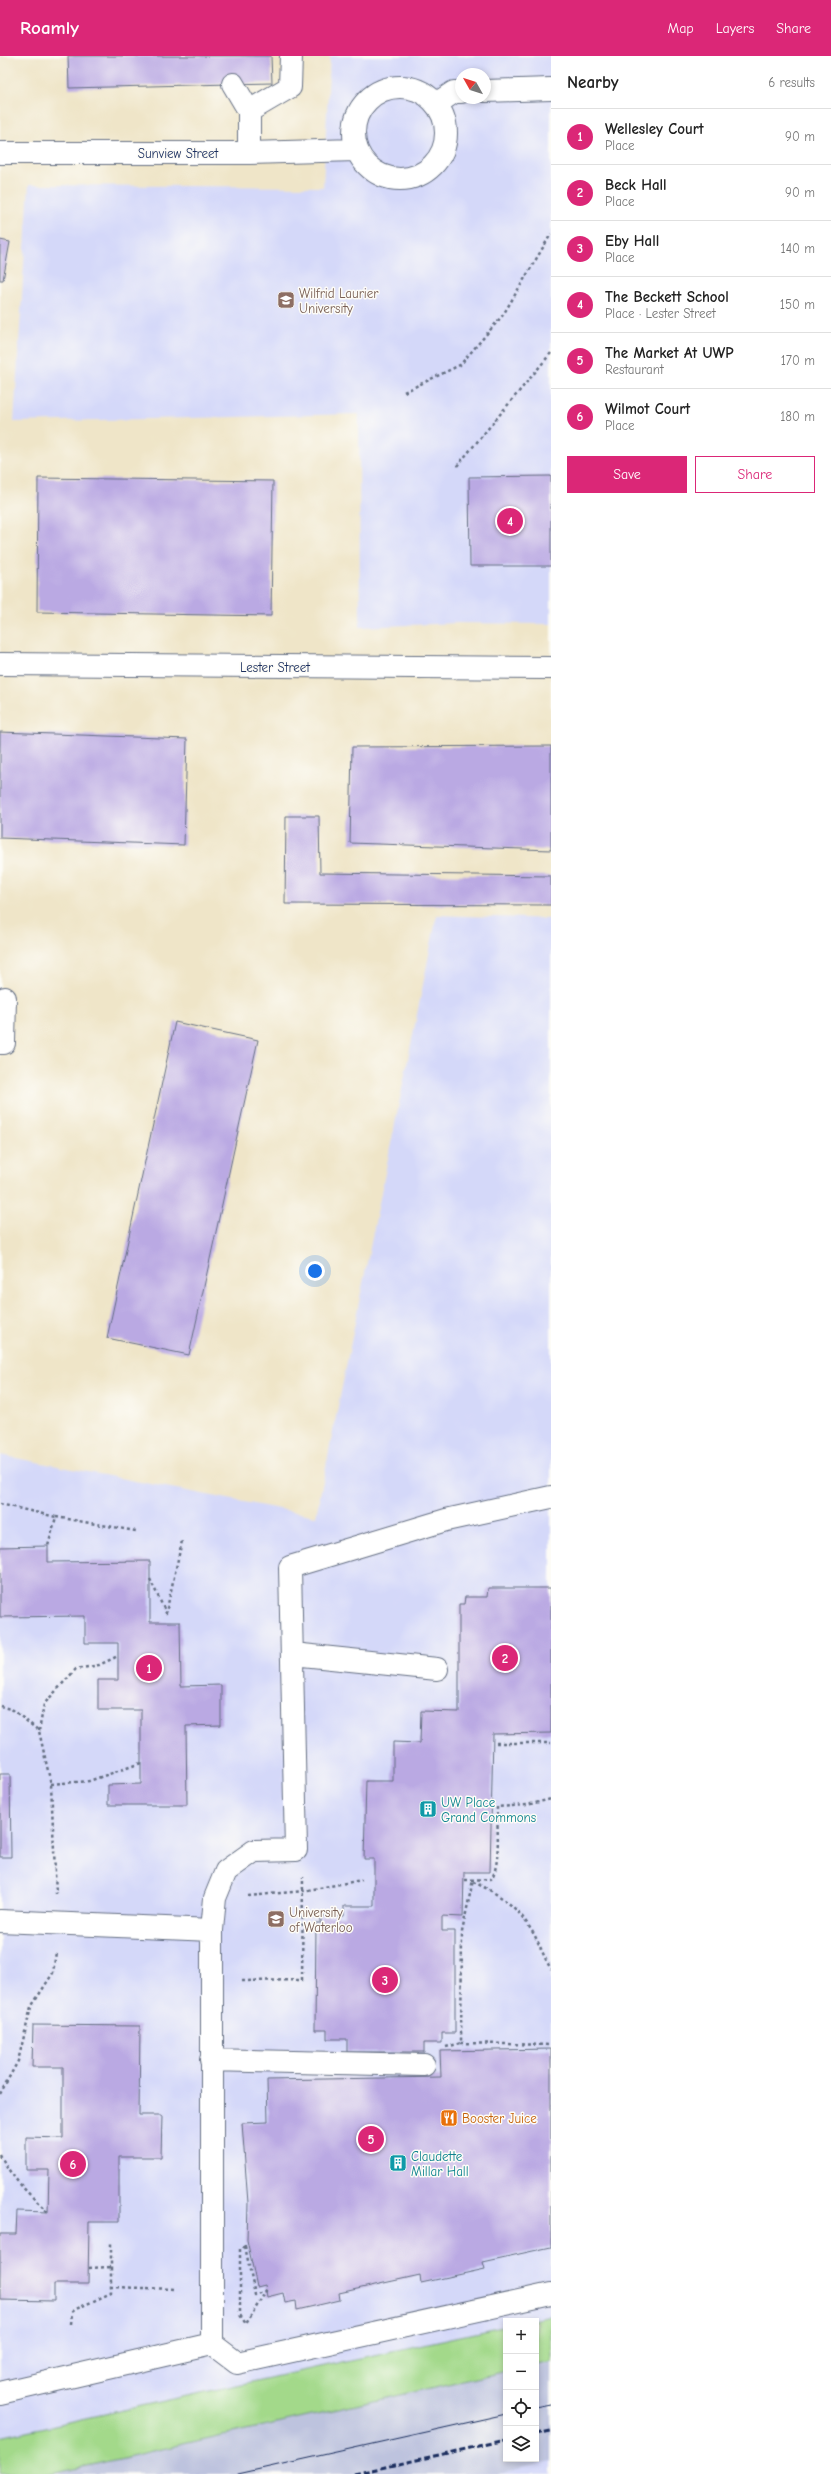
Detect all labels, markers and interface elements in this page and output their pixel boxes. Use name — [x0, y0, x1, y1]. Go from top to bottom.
text: Roamly — [20, 17, 79, 39]
text: Map — [667, 20, 694, 37]
text: Layers — [716, 20, 754, 37]
text: Share — [776, 20, 811, 37]
north arrow — [455, 68, 491, 104]
text: Nearby — [567, 73, 618, 92]
text: 6 results — [768, 75, 815, 90]
text: Wellesley Court — [605, 120, 704, 138]
text: 1 — [577, 129, 583, 144]
text: 90 m — [785, 129, 815, 144]
text: Place — [605, 138, 635, 153]
street label: Sunview Street — [138, 146, 220, 161]
text: Beck Hall — [605, 176, 667, 194]
text: 2 — [577, 185, 583, 200]
text: 90 m — [785, 185, 815, 200]
text: Place — [605, 194, 635, 209]
text: Eby Hall — [605, 232, 659, 250]
text: 3 — [577, 241, 583, 256]
text: 140 m — [781, 241, 815, 256]
text: Place — [605, 250, 635, 265]
place label: Wilfrid Laurier University — [299, 286, 379, 316]
text: The Beckett School — [605, 288, 729, 306]
school or university icon: Wilfrid Laurier University — [276, 290, 296, 310]
text: 4 — [577, 297, 583, 312]
text: 150 m — [780, 297, 815, 312]
text: Place · Lester Street — [605, 306, 716, 321]
text: The Market At UWP — [605, 344, 734, 362]
text: 5 — [577, 353, 583, 368]
text: 170 m — [781, 353, 815, 368]
text: Restaurant — [605, 362, 664, 377]
text: Wilmot Court — [605, 400, 690, 418]
text: 6 — [577, 409, 583, 424]
text: 180 m — [780, 409, 815, 424]
text: Place — [605, 418, 635, 433]
button: Save — [567, 456, 687, 493]
button: Share — [695, 456, 815, 493]
pin: 4 — [497, 506, 523, 536]
street label: Lester Street — [240, 660, 311, 675]
your location — [305, 1261, 325, 1281]
pin: 2 — [492, 1643, 518, 1673]
pin: 1 — [136, 1653, 162, 1683]
place label: UW Place Grand Commons — [441, 1795, 536, 1825]
building icon: UW Place Grand Commons — [418, 1799, 438, 1819]
place label: University of Waterloo — [289, 1905, 353, 1935]
school or university icon: University of Waterloo — [266, 1909, 286, 1929]
pin: 3 — [372, 1965, 398, 1995]
restaurant icon: Booster Juice — [439, 2108, 459, 2128]
place label: Booster Juice — [462, 2111, 537, 2126]
pin: 5 — [358, 2124, 384, 2154]
pin: 6 — [60, 2149, 86, 2179]
place label: Claudette Millar Hall — [411, 2149, 469, 2179]
building icon: Claudette Millar Hall — [388, 2153, 408, 2173]
map controls — [503, 2318, 539, 2462]
button: + — [503, 2318, 539, 2354]
button: − — [503, 2354, 539, 2390]
button: locate — [503, 2390, 539, 2426]
button: layers — [503, 2426, 539, 2462]

